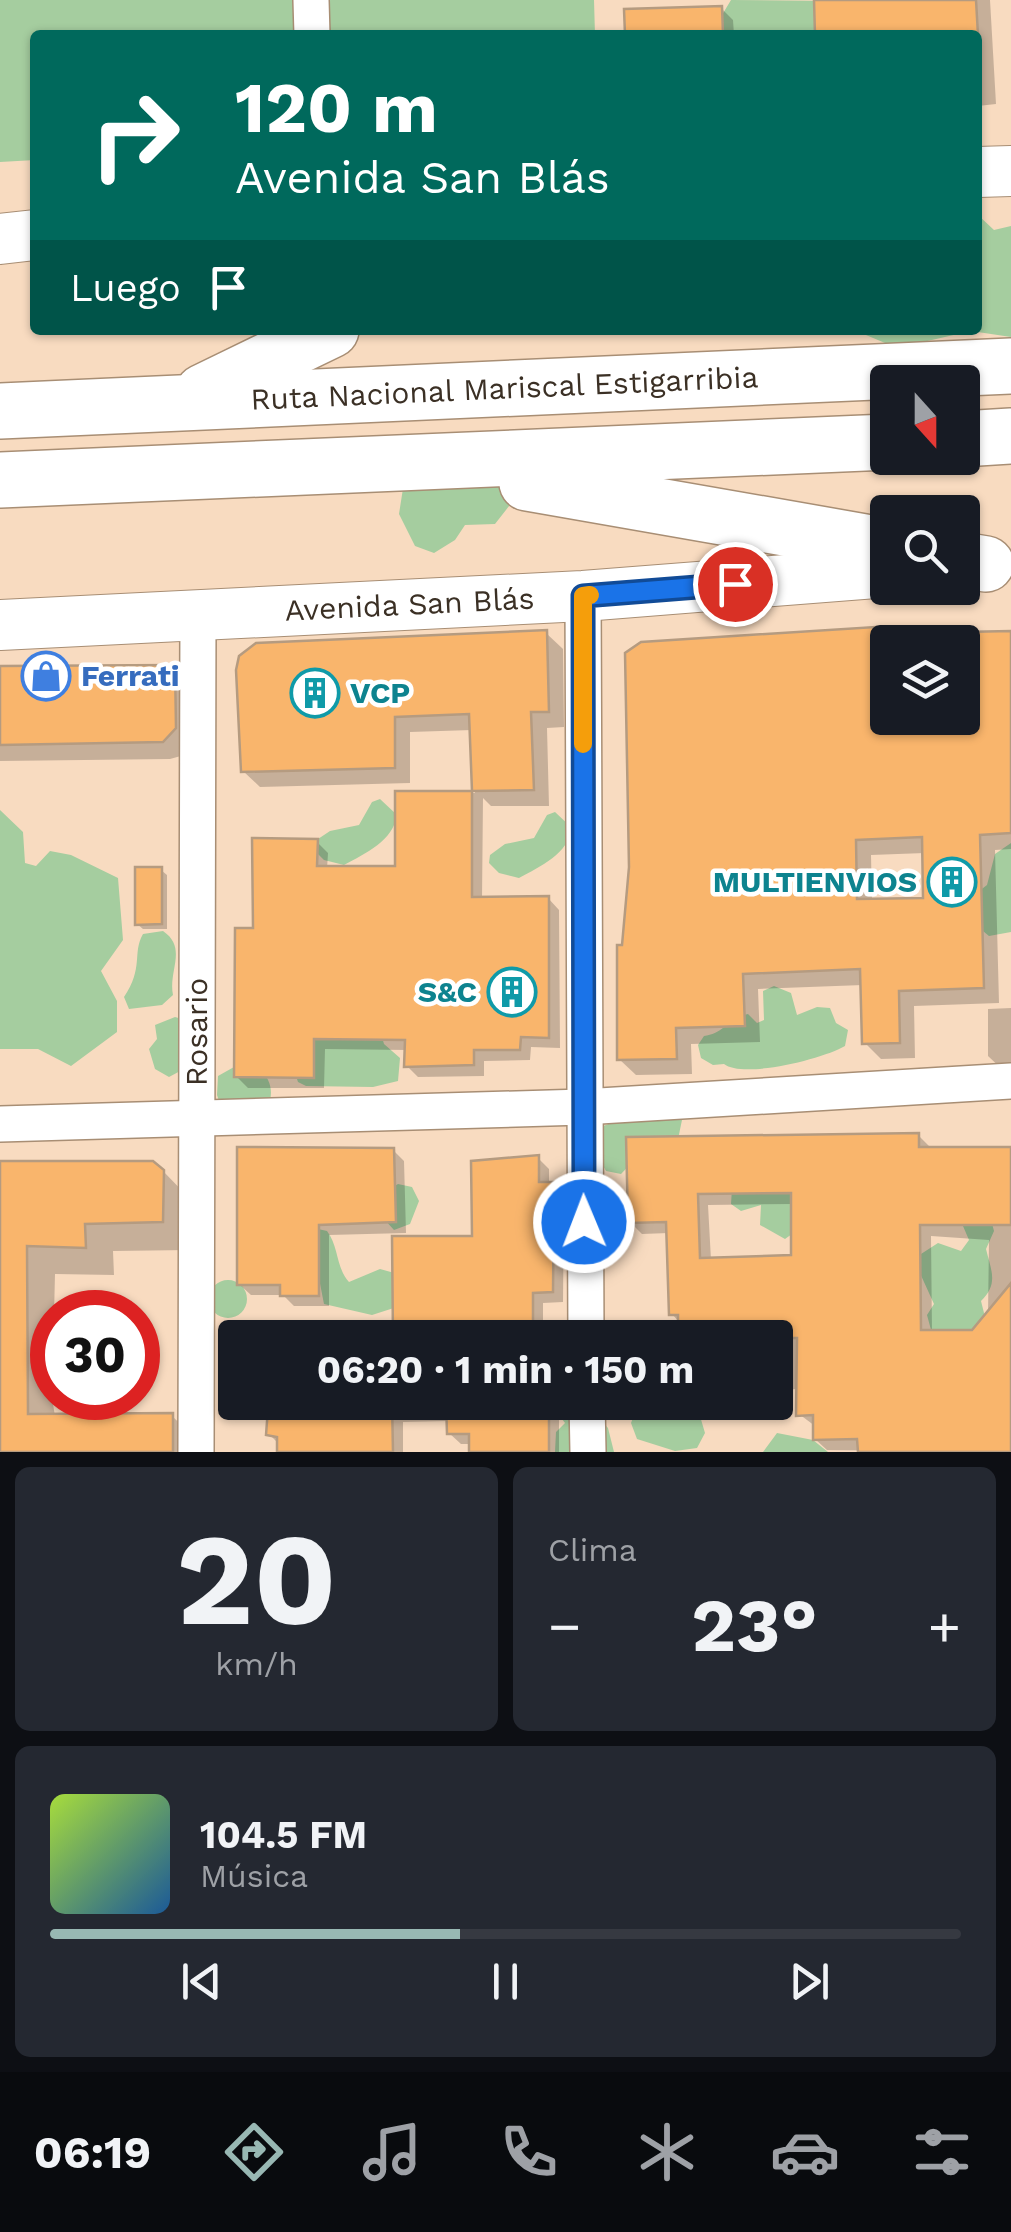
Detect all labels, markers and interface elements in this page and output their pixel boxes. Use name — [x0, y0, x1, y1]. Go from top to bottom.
text: 120 m — [235, 67, 438, 149]
icon: right — [70, 70, 200, 200]
text: Avenida San Blás — [235, 151, 610, 204]
icon: arrive — [201, 260, 256, 315]
text: Luego — [70, 266, 181, 310]
street label: Ruta Nacional Mariscal Estigarribia — [250, 359, 759, 417]
north arrow — [870, 365, 980, 475]
map controls — [870, 365, 980, 735]
button: search — [870, 495, 980, 605]
pin — [693, 542, 778, 627]
icon: arrive — [708, 557, 763, 612]
street label: Avenida San Blás — [284, 580, 535, 628]
button: layers — [870, 625, 980, 735]
shop icon: Ferrati — [20, 650, 72, 702]
place label: Ferrati — [81, 658, 179, 693]
building icon: VCP — [289, 667, 341, 719]
place label: VCP — [350, 675, 410, 710]
building icon: MULTIENVIOS — [926, 856, 978, 908]
place label: MULTIENVIOS — [713, 864, 917, 899]
building icon: S&C — [486, 966, 538, 1018]
place label: S&C — [418, 974, 477, 1009]
street label: Rosario — [179, 978, 214, 1086]
position arrow — [532, 1170, 636, 1274]
speed limit sign: 30 — [30, 1290, 160, 1420]
text: 06:20 · 1 min · 150 m — [317, 1348, 694, 1392]
text: 20 — [176, 1503, 337, 1656]
text: Clima — [548, 1531, 637, 1569]
text: 23° — [691, 1581, 818, 1669]
text: − — [548, 1594, 581, 1658]
text: + — [928, 1594, 961, 1658]
text: km/h — [215, 1645, 298, 1683]
text: 104.5 FM — [200, 1813, 367, 1857]
text: Música — [200, 1857, 308, 1895]
icon: previous — [174, 1954, 229, 2009]
icon: pause — [478, 1954, 533, 2009]
icon: next — [782, 1954, 837, 2009]
icon: directions — [219, 2117, 289, 2187]
icon: music — [357, 2117, 427, 2187]
icon: phone — [494, 2117, 564, 2187]
icon: climate — [632, 2117, 702, 2187]
icon: car — [770, 2117, 840, 2187]
icon: filters — [907, 2117, 977, 2187]
text: 06:19 — [34, 2126, 151, 2179]

